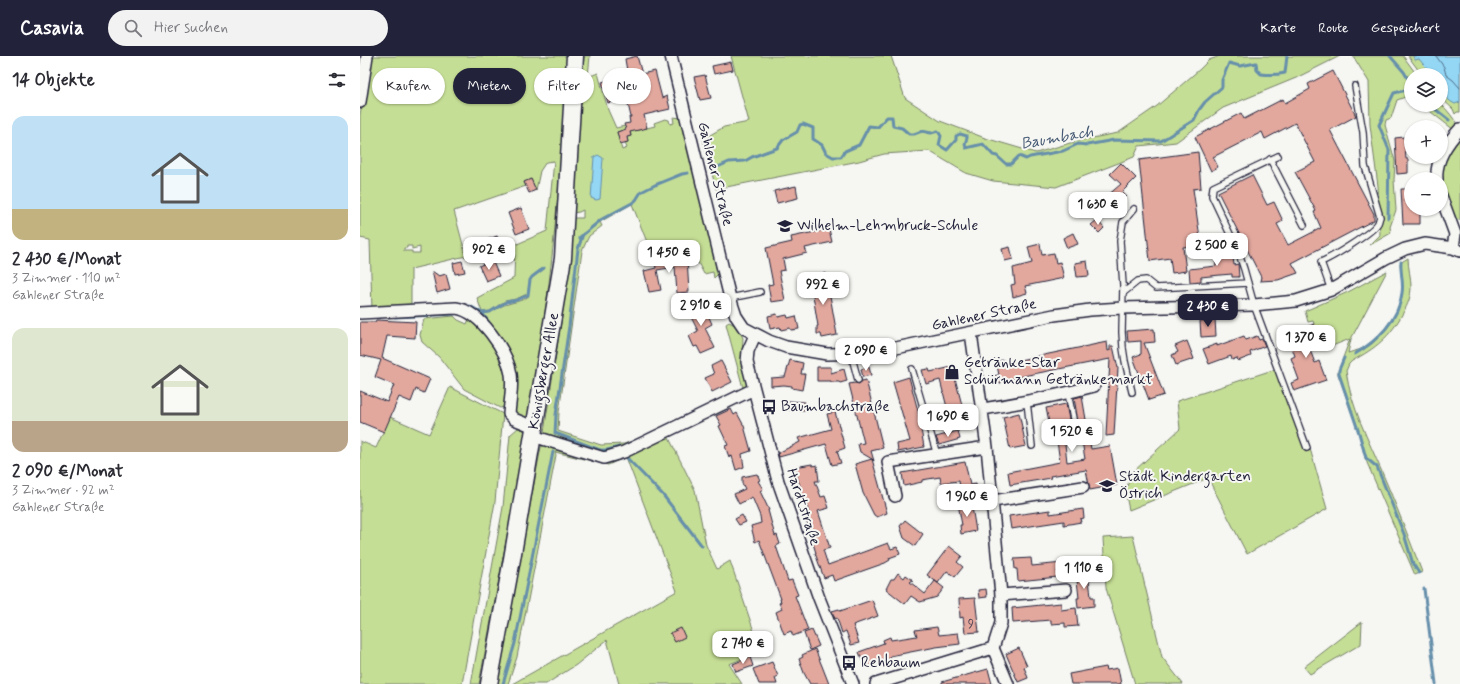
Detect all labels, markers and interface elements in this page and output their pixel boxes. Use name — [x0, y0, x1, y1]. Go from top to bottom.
search box — [108, 10, 388, 46]
text: Casavia — [20, 16, 84, 41]
icon: search — [122, 17, 144, 39]
text: Hier suchen — [154, 18, 228, 38]
text: Karte — [1260, 19, 1296, 37]
text: Route — [1318, 19, 1349, 37]
text: Gespeichert — [1371, 19, 1440, 37]
chip: Kaufen — [372, 68, 445, 104]
chip: Mieten — [453, 68, 526, 104]
chip: Filter — [534, 68, 594, 104]
chip: Neu — [602, 68, 651, 104]
map controls — [1404, 68, 1448, 216]
button: layers — [1404, 68, 1448, 112]
text: 14 Objekte — [12, 69, 95, 91]
icon: filters — [326, 69, 348, 91]
street label: Gahlener Straße — [692, 120, 738, 228]
button: + — [1404, 120, 1448, 164]
water label: Baumbach — [1019, 121, 1095, 155]
icon: home — [144, 142, 216, 214]
button: − — [1404, 172, 1448, 216]
pin: 1 630 € — [1061, 192, 1135, 226]
text: 1 630 € — [1077, 196, 1119, 213]
place label: Wilhelm-Lehmbruck-Schule — [797, 216, 979, 236]
school or university icon: Wilhelm-Lehmbruck-Schule — [776, 217, 794, 235]
pin: 2 500 € — [1180, 233, 1254, 267]
pin: 902 € — [461, 237, 517, 271]
text: 2 500 € — [1195, 237, 1239, 254]
pin: 1 450 € — [632, 240, 706, 274]
text: 902 € — [472, 241, 506, 258]
text: 1 450 € — [647, 244, 691, 261]
text: 2 430 €/Monat — [12, 248, 122, 270]
text: 3 Zimmer · 110 m² — [12, 270, 121, 287]
pin: 992 € — [795, 272, 851, 306]
text: 992 € — [806, 276, 840, 293]
text: Gahlener Straße — [12, 287, 104, 304]
pin: 2 910 € — [664, 293, 738, 327]
street label: Gahlener Straße — [930, 294, 1038, 336]
pin: 2 430 € — [1171, 294, 1245, 328]
text: 2 910 € — [680, 297, 722, 314]
text: 2 430 € — [1187, 298, 1229, 315]
street label: Königsberger Allee — [524, 311, 565, 431]
pin: 1 370 € — [1269, 325, 1343, 359]
text: 1 370 € — [1285, 329, 1327, 346]
pin: 2 090 € — [829, 338, 903, 372]
text: 2 090 € — [844, 342, 888, 359]
place label: Getränke-Star Schürmann Getränkemarkt — [964, 353, 1153, 390]
icon: home — [144, 354, 216, 426]
shop icon: Getränke-Star Schürmann Getränkemarkt — [943, 363, 961, 381]
place label: Baumbachstraße — [781, 397, 890, 417]
bus stop icon: Baumbachstraße — [760, 398, 778, 416]
pin: 1 690 € — [911, 404, 985, 438]
text: 1 690 € — [927, 408, 969, 425]
pin: 1 520 € — [1035, 419, 1109, 453]
text: 1 520 € — [1050, 423, 1094, 440]
text: 2 090 €/Monat — [12, 460, 123, 482]
street label: Hardtstraße — [781, 466, 825, 548]
place label: Städt. Kindergarten Östrich — [1119, 467, 1251, 504]
school or university icon: Städt. Kindergarten Östrich — [1098, 477, 1116, 495]
text: 3 Zimmer · 92 m² — [12, 482, 115, 499]
pin: 1 960 € — [930, 484, 1004, 518]
text: 1 960 € — [946, 488, 988, 505]
text: Gahlener Straße — [12, 499, 104, 516]
pin: 1 110 € — [1047, 556, 1121, 590]
text: 1 110 € — [1064, 560, 1104, 577]
house number: 9 — [968, 616, 974, 633]
pin: 2 740 € — [706, 631, 780, 665]
text: 2 740 € — [721, 635, 765, 652]
place label: Rehbaum — [861, 653, 921, 673]
bus stop icon: Rehbaum — [840, 654, 858, 672]

